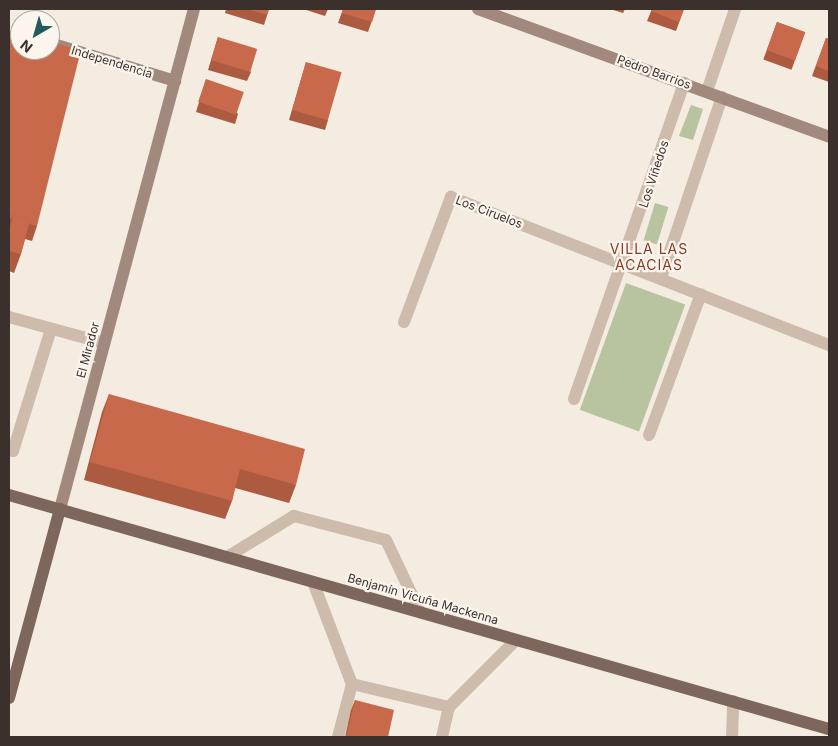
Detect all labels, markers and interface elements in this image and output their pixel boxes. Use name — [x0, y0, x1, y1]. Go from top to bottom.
north arrow — [10, 10, 60, 60]
text: N — [17, 36, 36, 56]
street label: Independencia — [70, 43, 154, 81]
street label: Pedro Barrios — [615, 52, 693, 92]
street label: Los Viñedos — [636, 139, 672, 209]
street label: Los Ciruelos — [454, 193, 524, 231]
district label: VILLA LAS ACACIAS — [609, 241, 689, 274]
street label: El Mirador — [74, 320, 102, 380]
street label: Benjamín Vicuña Mackenna — [346, 571, 500, 627]

